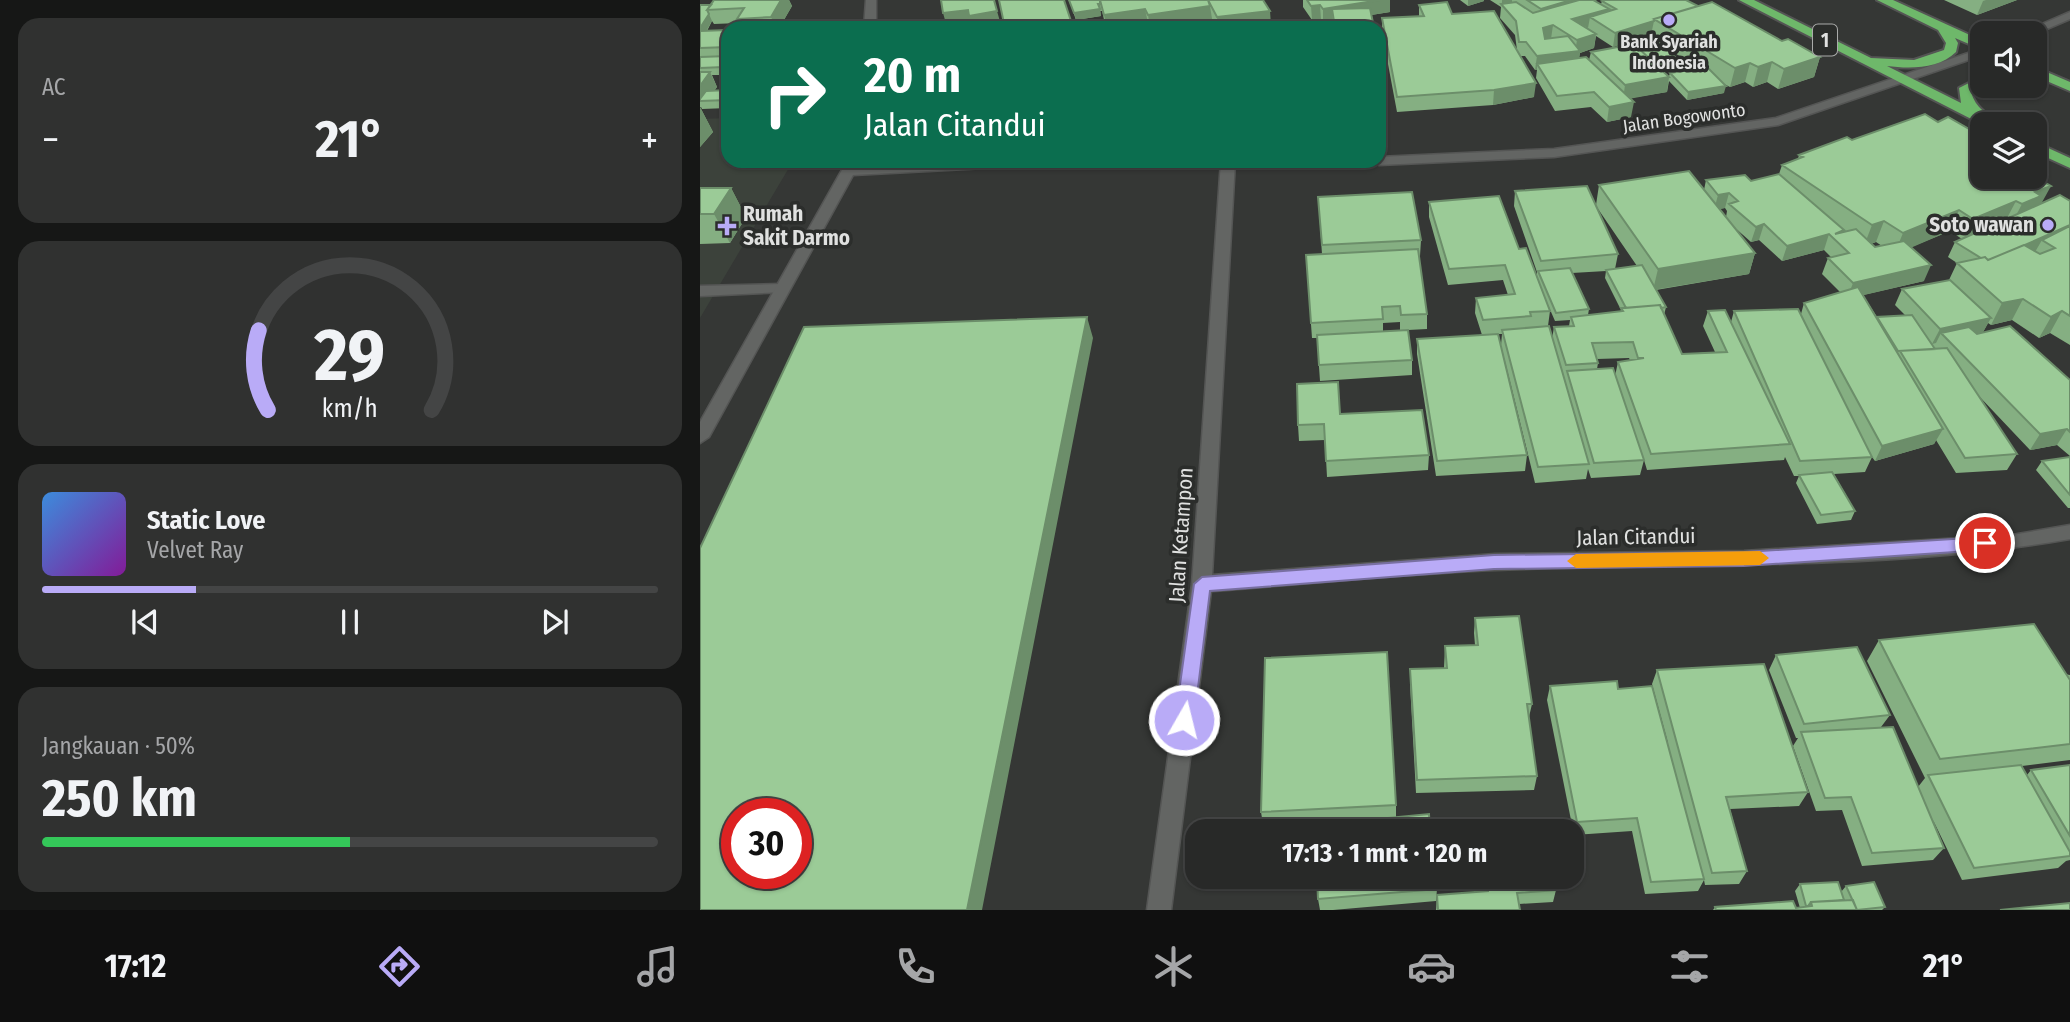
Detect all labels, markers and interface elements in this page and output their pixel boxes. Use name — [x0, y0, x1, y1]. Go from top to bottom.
marker: Bank Syariah Indonesia — [1661, 12, 1677, 28]
map controls — [1970, 21, 2047, 189]
button: sound — [1970, 21, 2047, 98]
road number: 1 — [1813, 24, 1837, 56]
place label: Bank Syariah Indonesia — [1620, 31, 1718, 74]
text: 20 m — [864, 46, 961, 105]
icon: right — [749, 49, 840, 140]
text: AC — [42, 73, 66, 101]
street label: Jalan Bogowonto — [1621, 99, 1747, 137]
text: Jalan Citandui — [864, 106, 1046, 144]
text: 21° — [315, 108, 385, 171]
button: layers — [1970, 112, 2047, 189]
text: − — [42, 117, 59, 163]
text: + — [641, 117, 658, 163]
place label: Rumah Sakit Darmo — [743, 201, 850, 251]
place label: Soto wawan — [1929, 212, 2034, 238]
marker: Rumah Sakit Darmo — [717, 216, 737, 236]
marker: Soto wawan — [2040, 217, 2056, 233]
text: 29 — [314, 312, 385, 399]
text: km/h — [322, 393, 378, 423]
street label: Jalan Ketampon — [1163, 467, 1199, 603]
text: Static Love — [147, 505, 265, 536]
pin — [1955, 513, 2015, 573]
street label: Jalan Citandui — [1576, 523, 1696, 551]
icon: arrive — [1966, 524, 2004, 562]
text: Velvet Ray — [147, 536, 243, 564]
icon: previous — [126, 603, 164, 641]
icon: pause — [331, 603, 369, 641]
icon: next — [536, 603, 574, 641]
position arrow — [1147, 683, 1221, 757]
text: Jangkauan · 50% — [42, 732, 195, 760]
text: 250 km — [42, 767, 197, 830]
speed limit sign: 30 — [721, 798, 812, 889]
text: 17:13 · 1 mnt · 120 m — [1282, 838, 1487, 869]
icon: directions — [375, 942, 424, 991]
icon: music — [633, 942, 682, 991]
icon: phone — [891, 942, 940, 991]
icon: climate — [1149, 942, 1198, 991]
icon: car — [1407, 942, 1456, 991]
icon: filters — [1665, 942, 1714, 991]
text: 17:12 — [104, 947, 166, 985]
text: 21° — [1923, 947, 1965, 985]

